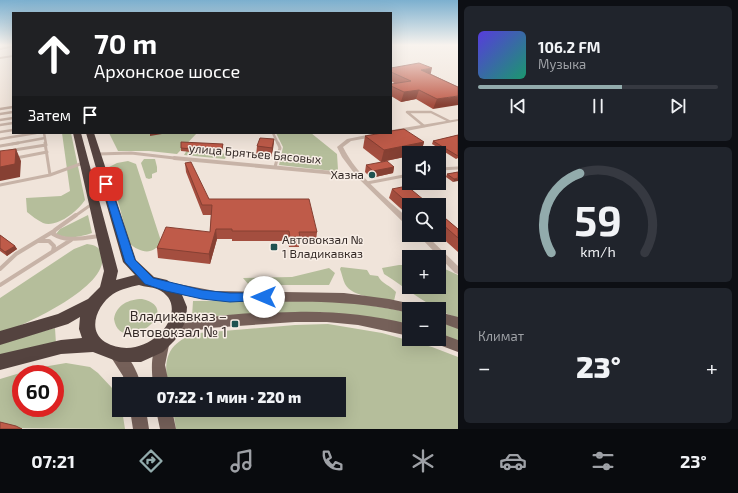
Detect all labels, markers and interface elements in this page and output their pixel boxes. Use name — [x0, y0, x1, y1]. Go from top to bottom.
text: 70 m — [94, 26, 157, 60]
icon: ahead — [28, 28, 80, 80]
text: 106.2 FM — [538, 38, 601, 56]
text: Музыка — [538, 56, 586, 72]
text: Архонское шоссе — [94, 60, 240, 82]
icon: previous — [507, 95, 529, 117]
icon: pause — [587, 95, 609, 117]
icon: next — [667, 95, 689, 117]
icon: arrive — [79, 104, 101, 126]
text: Затем — [28, 106, 71, 124]
street label: улица Брятьев Бясовых — [188, 140, 322, 167]
map controls — [402, 146, 446, 346]
button: sound — [402, 146, 446, 190]
pin — [89, 167, 123, 201]
place label: Хазна — [330, 167, 364, 181]
marker: Хазна — [367, 170, 377, 180]
icon: arrive — [95, 173, 117, 195]
text: 59 — [574, 193, 622, 243]
button: search — [402, 198, 446, 242]
place label: Автовокзал № 1 Владикавказ — [282, 232, 363, 260]
marker: Автовокзал № 1 Владикавказ — [269, 242, 279, 252]
text: km/h — [580, 242, 616, 259]
button: + — [402, 250, 446, 294]
position arrow — [243, 276, 285, 318]
button: − — [402, 302, 446, 346]
place label: Владикавказ – Автовокзал № 1 — [123, 307, 227, 340]
marker: Владикавказ – Автовокзал № 1 — [230, 319, 240, 329]
text: Климат — [478, 328, 524, 344]
text: 23° — [576, 348, 621, 384]
text: − — [478, 354, 491, 380]
text: + — [706, 354, 718, 380]
speed limit sign: 60 — [12, 365, 64, 417]
text: 07:22 · 1 мин · 220 m — [157, 388, 301, 406]
icon: directions — [137, 447, 165, 475]
icon: music — [228, 447, 256, 475]
icon: phone — [318, 447, 346, 475]
icon: climate — [409, 447, 437, 475]
icon: car — [499, 447, 527, 475]
icon: filters — [589, 447, 617, 475]
text: 07:21 — [31, 450, 75, 472]
text: 23° — [680, 450, 707, 472]

